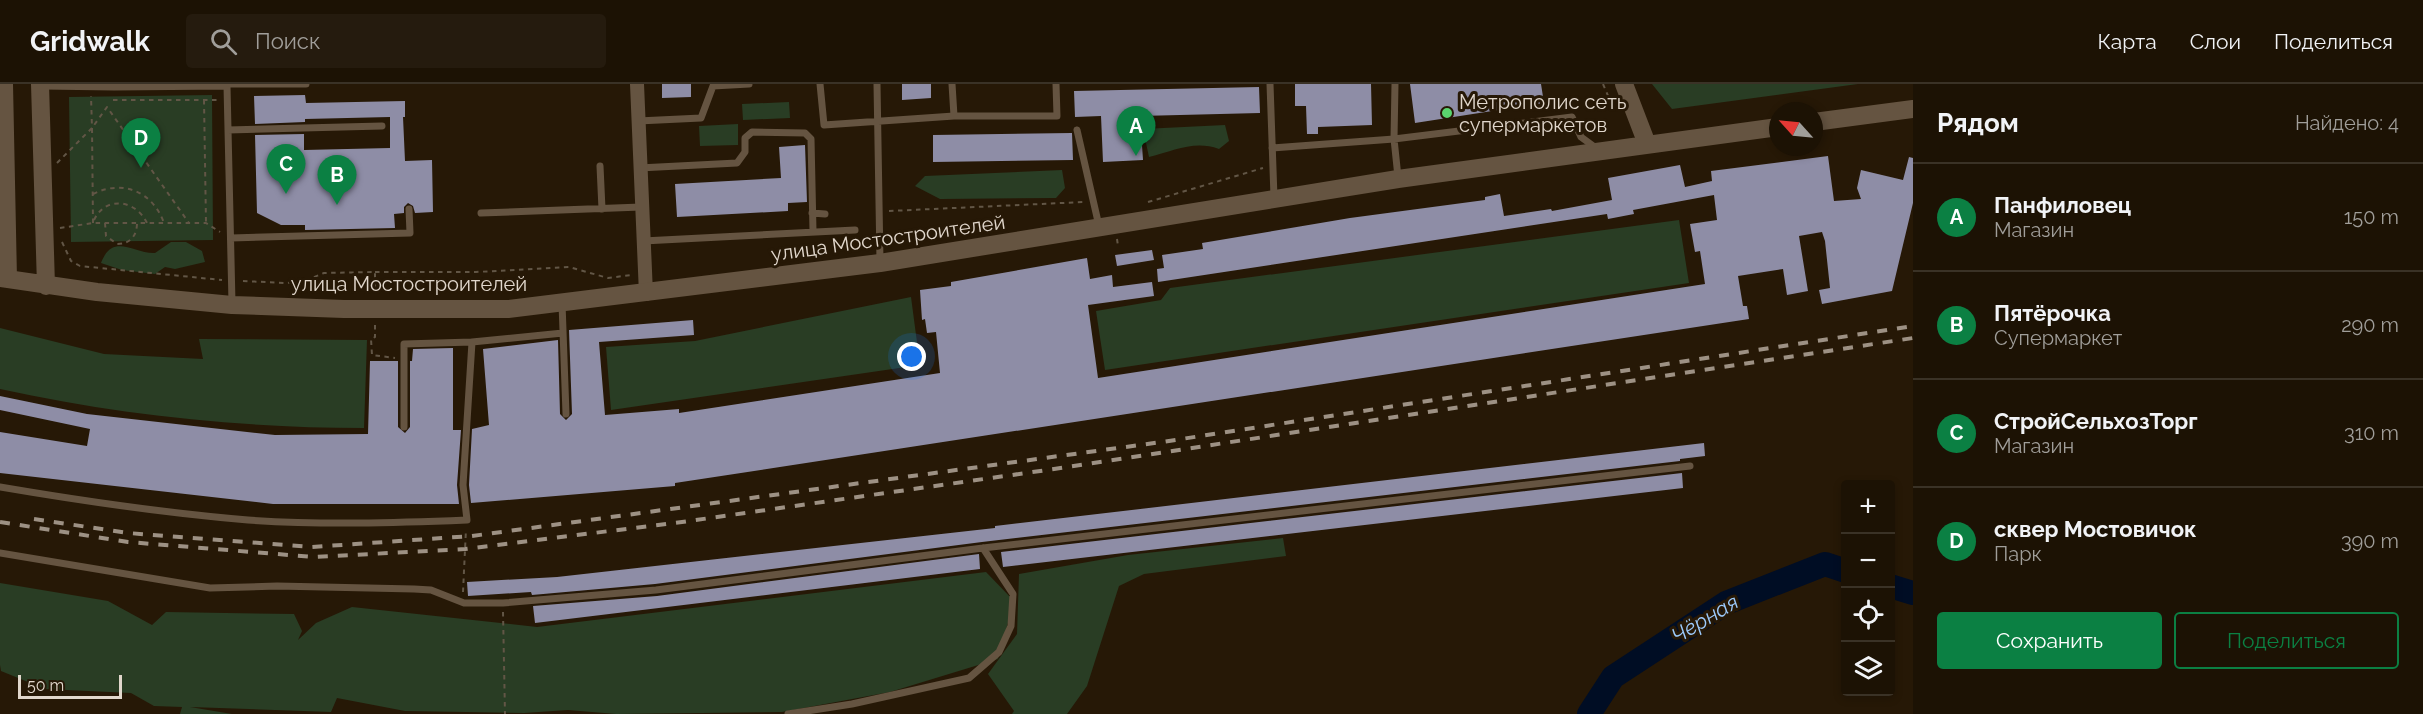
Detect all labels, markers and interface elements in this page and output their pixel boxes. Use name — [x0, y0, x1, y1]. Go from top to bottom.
search box — [186, 14, 606, 68]
text: Gridwalk — [30, 25, 150, 58]
icon: search — [207, 25, 240, 58]
text: Поиск — [255, 28, 320, 54]
text: Карта — [2098, 29, 2157, 54]
text: Слои — [2190, 29, 2241, 54]
text: Поделиться — [2274, 29, 2393, 54]
place label: Метрополис cеть супермаркетов — [1459, 90, 1627, 137]
north arrow — [1769, 102, 1823, 156]
pin: A — [1116, 106, 1156, 156]
marker: Метрополис cеть супермаркетов — [1440, 106, 1454, 120]
text: Рядом — [1937, 108, 2019, 138]
text: Найдено: 4 — [2295, 111, 2399, 135]
pin: D — [122, 118, 160, 168]
pin: C — [266, 144, 306, 194]
pin: B — [318, 156, 356, 205]
text: Панфиловец — [1994, 192, 2131, 218]
text: A — [1950, 205, 1963, 229]
text: 150 m — [2344, 205, 2399, 229]
street label: улица Мостостроителей — [769, 210, 1007, 266]
text: Магазин — [1994, 218, 2074, 242]
street label: улица Мостостроителей — [291, 272, 527, 296]
text: Пятёрочка — [1994, 300, 2111, 326]
text: B — [1950, 313, 1963, 337]
text: 290 m — [2341, 313, 2399, 337]
text: Супермаркет — [1994, 326, 2122, 350]
your location — [897, 342, 926, 371]
text: СтройСельхозТорг — [1994, 408, 2198, 434]
text: C — [1950, 421, 1963, 445]
text: 310 m — [2344, 421, 2399, 445]
text: Магазин — [1994, 434, 2074, 458]
map controls — [1841, 480, 1895, 696]
button: + — [1841, 480, 1895, 534]
text: сквер Мостовичок — [1994, 516, 2197, 542]
text: D — [1949, 529, 1964, 553]
text: 390 m — [2341, 529, 2399, 553]
button: − — [1841, 534, 1895, 588]
text: Парк — [1994, 542, 2042, 566]
button: locate — [1841, 588, 1895, 642]
water label: Чёрная — [1667, 589, 1743, 648]
button: Сохранить — [1937, 612, 2162, 669]
button: Поделиться — [2174, 612, 2399, 669]
button: layers — [1841, 642, 1895, 696]
scale bar — [18, 672, 122, 700]
text: 50 m — [27, 676, 64, 695]

